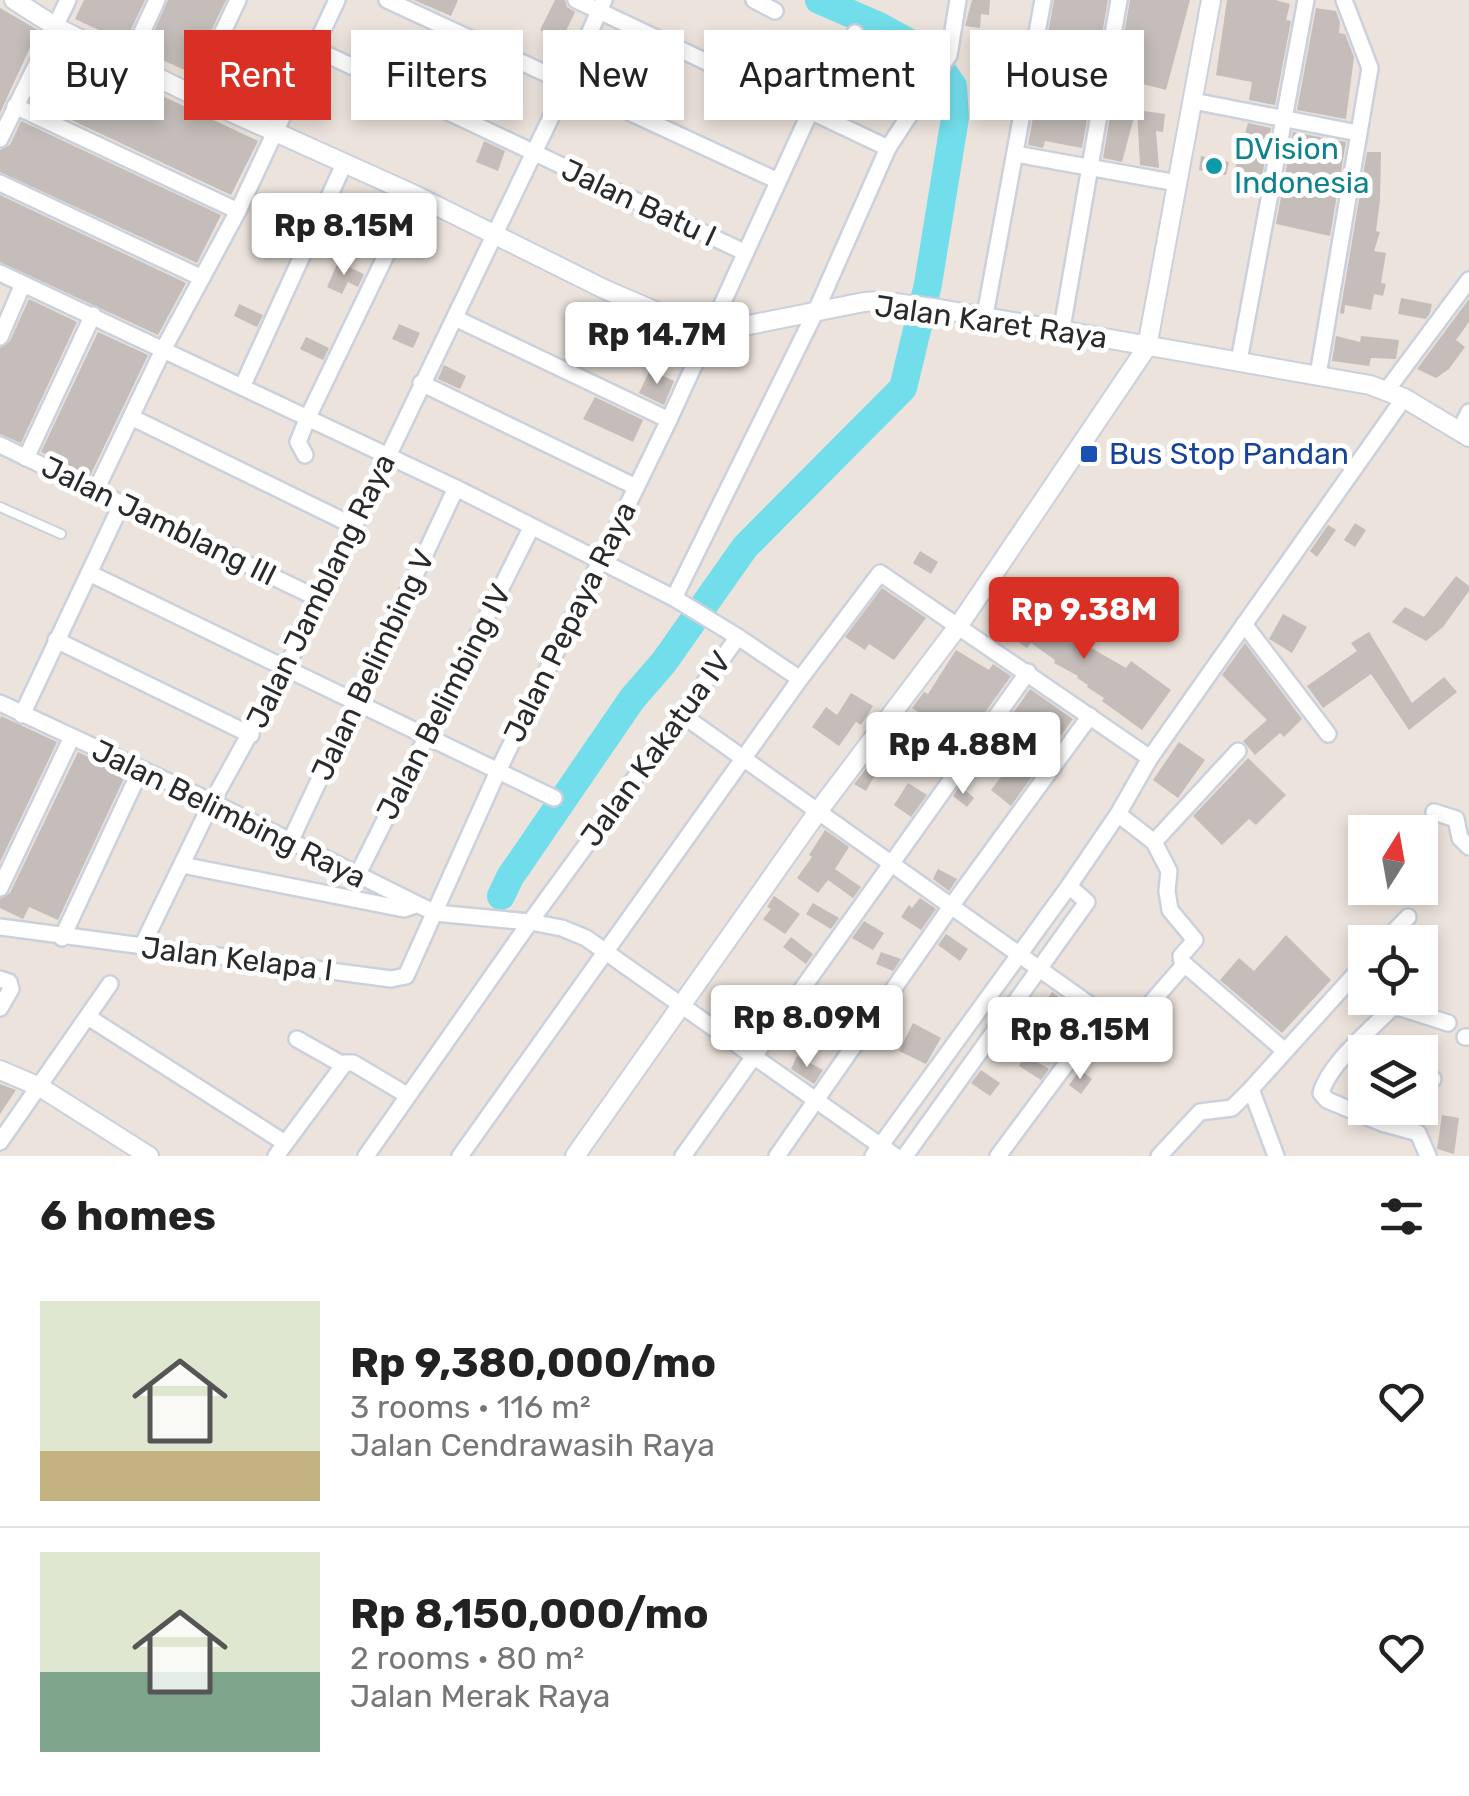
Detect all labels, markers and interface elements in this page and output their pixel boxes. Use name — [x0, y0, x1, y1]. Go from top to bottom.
chip: Buy — [30, 30, 164, 120]
chip: Rent — [184, 30, 331, 120]
chip: Filters — [351, 30, 523, 120]
chip: New — [543, 30, 684, 120]
chip: Apartment — [704, 30, 950, 120]
chip: House — [970, 30, 1144, 120]
place label: DVision Indonesia — [1234, 131, 1370, 201]
street label: Jalan Batu I — [556, 151, 722, 255]
marker: DVision Indonesia — [1203, 155, 1225, 177]
pin: Rp 8.15M — [241, 193, 447, 278]
text: Rp 8.15M — [274, 206, 414, 244]
street label: Jalan Karet Raya — [872, 288, 1110, 356]
pin: Rp 14.7M — [554, 302, 760, 387]
text: Rp 14.7M — [587, 315, 727, 353]
place label: Bus Stop Pandan — [1109, 436, 1349, 472]
marker: Bus Stop Pandan — [1078, 443, 1100, 465]
street label: Jalan Jamblang Raya — [239, 448, 403, 734]
street label: Jalan Jamblang III — [36, 449, 282, 593]
street label: Jalan Pepaya Raya — [496, 496, 644, 748]
street label: Jalan Belimbing V — [304, 544, 442, 786]
pin: Rp 9.38M — [981, 577, 1187, 662]
street label: Jalan Belimbing IV — [369, 578, 519, 826]
text: Rp 9.38M — [1011, 590, 1157, 628]
street label: Jalan Kakatua IV — [573, 644, 739, 854]
pin: Rp 4.88M — [860, 712, 1066, 797]
text: Rp 4.88M — [888, 725, 1038, 763]
street label: Jalan Belimbing Raya — [86, 732, 372, 896]
north arrow — [1348, 815, 1438, 905]
map controls — [1348, 815, 1438, 1125]
button: locate — [1348, 925, 1438, 1015]
street label: Jalan Kelapa I — [139, 929, 335, 989]
pin: Rp 8.09M — [704, 985, 910, 1070]
pin: Rp 8.15M — [977, 997, 1183, 1082]
text: Rp 8.09M — [733, 998, 881, 1036]
text: Rp 8.15M — [1010, 1010, 1150, 1048]
button: layers — [1348, 1035, 1438, 1125]
icon: filters — [1374, 1189, 1429, 1244]
text: 6 homes — [40, 1191, 216, 1241]
text: Rp 9,380,000/mo — [350, 1338, 716, 1388]
icon: home — [120, 1341, 240, 1461]
icon: heart — [1374, 1374, 1429, 1429]
text: 3 rooms · 116 m² — [350, 1388, 591, 1426]
text: Jalan Cendrawasih Raya — [350, 1426, 715, 1464]
text: Rp 8,150,000/mo — [350, 1589, 709, 1639]
icon: home — [120, 1592, 240, 1712]
icon: heart — [1374, 1625, 1429, 1680]
text: 2 rooms · 80 m² — [350, 1639, 584, 1677]
text: Jalan Merak Raya — [350, 1677, 610, 1715]

